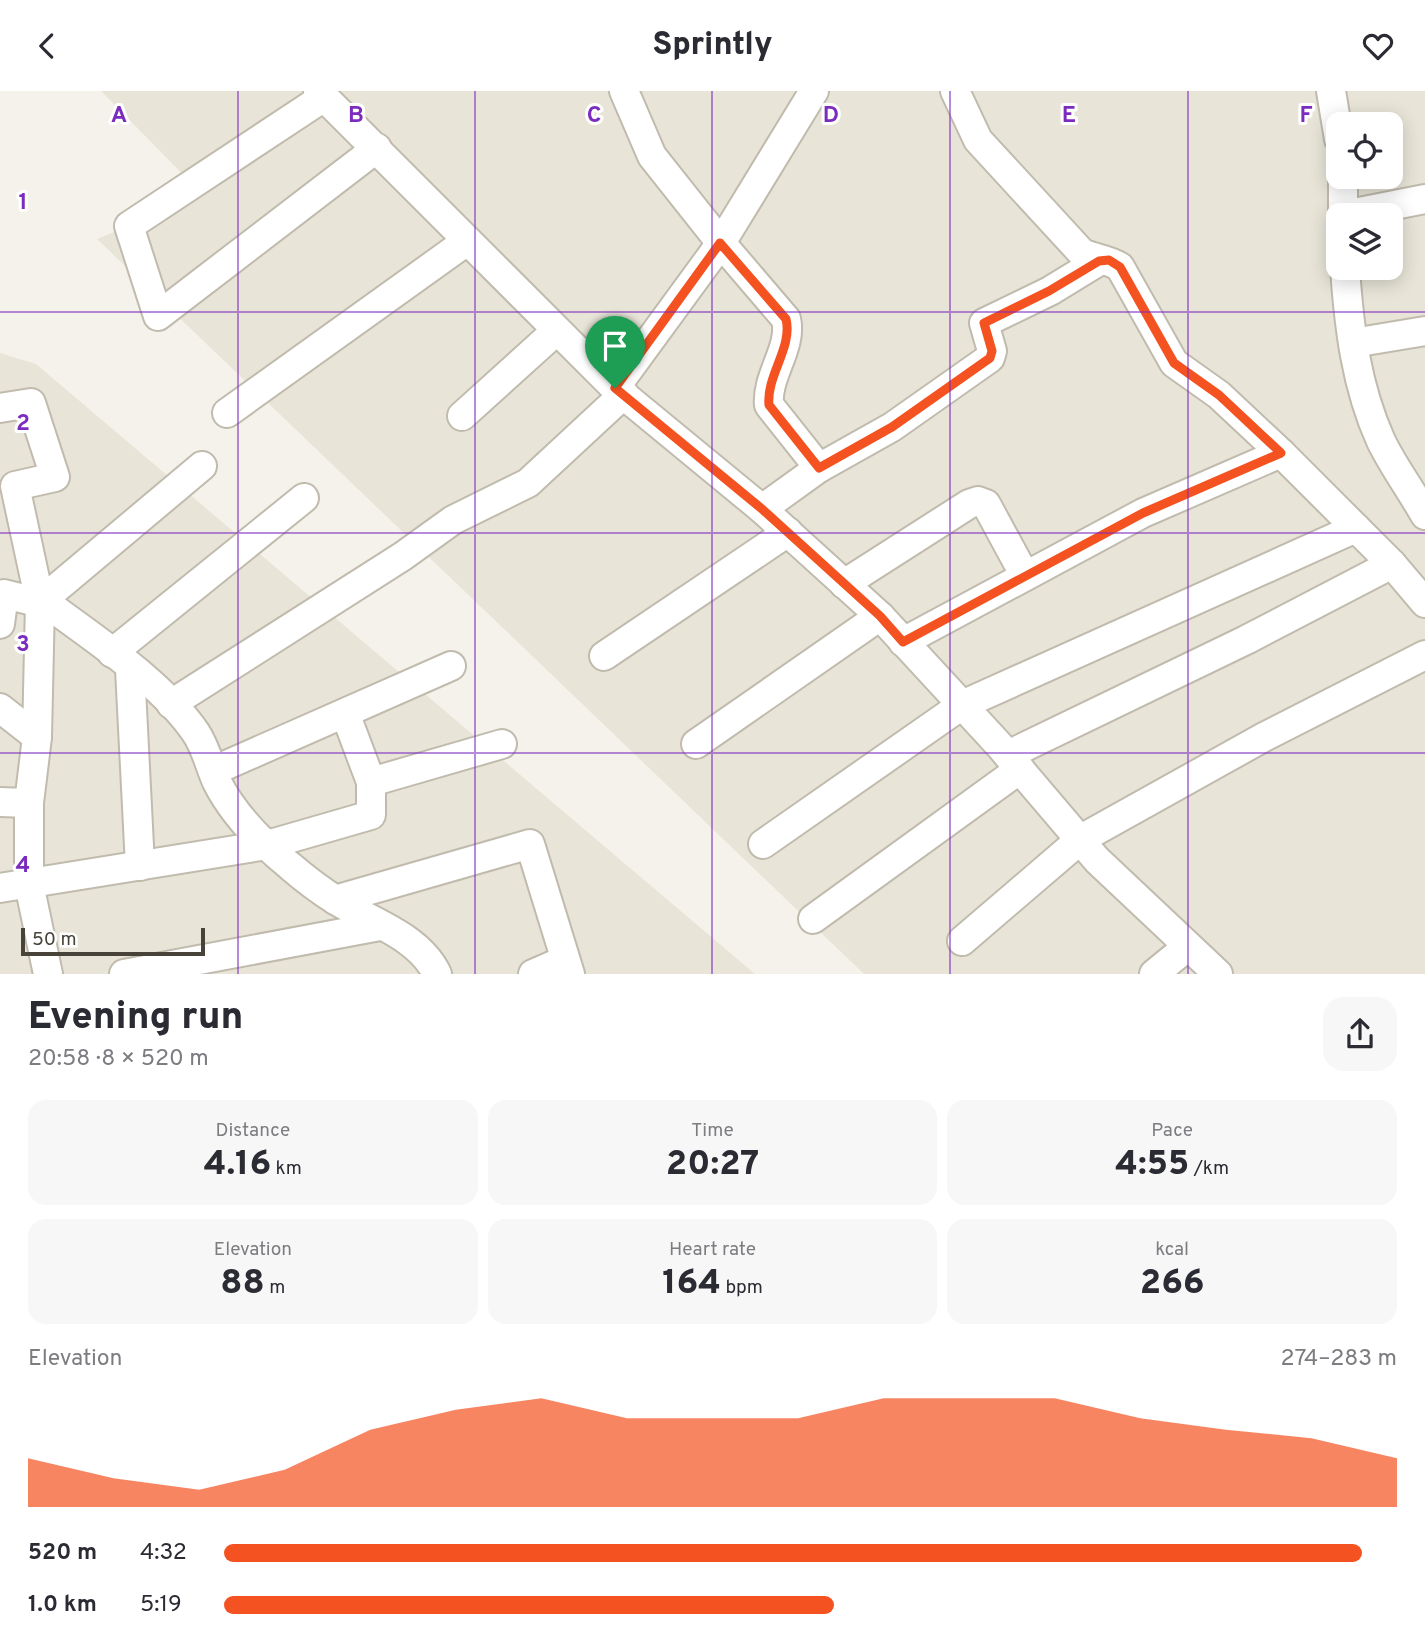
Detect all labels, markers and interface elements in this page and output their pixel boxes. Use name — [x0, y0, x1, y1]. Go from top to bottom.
text: Sprintly — [653, 26, 772, 66]
icon: back — [28, 27, 66, 65]
icon: heart — [1359, 27, 1397, 65]
text: A — [111, 102, 127, 131]
text: B — [348, 102, 364, 131]
text: C — [587, 102, 601, 131]
text: D — [823, 102, 839, 131]
text: E — [1062, 102, 1076, 131]
text: F — [1299, 102, 1313, 131]
map controls — [1326, 112, 1403, 280]
button: locate — [1326, 112, 1403, 189]
text: 1 — [18, 189, 28, 218]
button: layers — [1326, 203, 1403, 280]
pin — [585, 316, 645, 388]
icon: arrive — [596, 327, 634, 365]
text: 2 — [16, 410, 30, 439]
text: 3 — [16, 631, 30, 660]
text: 4 — [16, 852, 30, 881]
scale bar — [21, 925, 205, 957]
text: 50 m — [32, 928, 77, 952]
text: Evening run — [28, 994, 243, 1043]
button: share — [1323, 997, 1397, 1071]
text: 20:58 · 8 × 520 m — [28, 1045, 209, 1074]
text: Distance — [216, 1119, 290, 1143]
text: Time — [691, 1119, 734, 1143]
text: Pace — [1151, 1119, 1193, 1143]
text: 4.16 — [204, 1143, 271, 1187]
text: 20:27 — [666, 1143, 759, 1187]
text: 4:55 — [1115, 1143, 1189, 1187]
text: km — [271, 1157, 302, 1181]
text: /km — [1189, 1157, 1229, 1181]
text: Elevation — [214, 1238, 292, 1262]
text: Heart rate — [669, 1238, 756, 1262]
text: kcal — [1155, 1238, 1189, 1262]
text: 88 — [220, 1262, 265, 1306]
text: 164 — [662, 1262, 721, 1306]
text: 266 — [1140, 1262, 1205, 1306]
text: m — [265, 1276, 285, 1300]
text: bpm — [721, 1276, 763, 1300]
text: Elevation — [28, 1345, 123, 1374]
text: 274–283 m — [1281, 1345, 1397, 1374]
text: 520 m — [28, 1539, 97, 1568]
text: 4:32 — [140, 1539, 187, 1568]
text: 1.0 km — [28, 1591, 97, 1620]
text: 5:19 — [140, 1591, 182, 1620]

